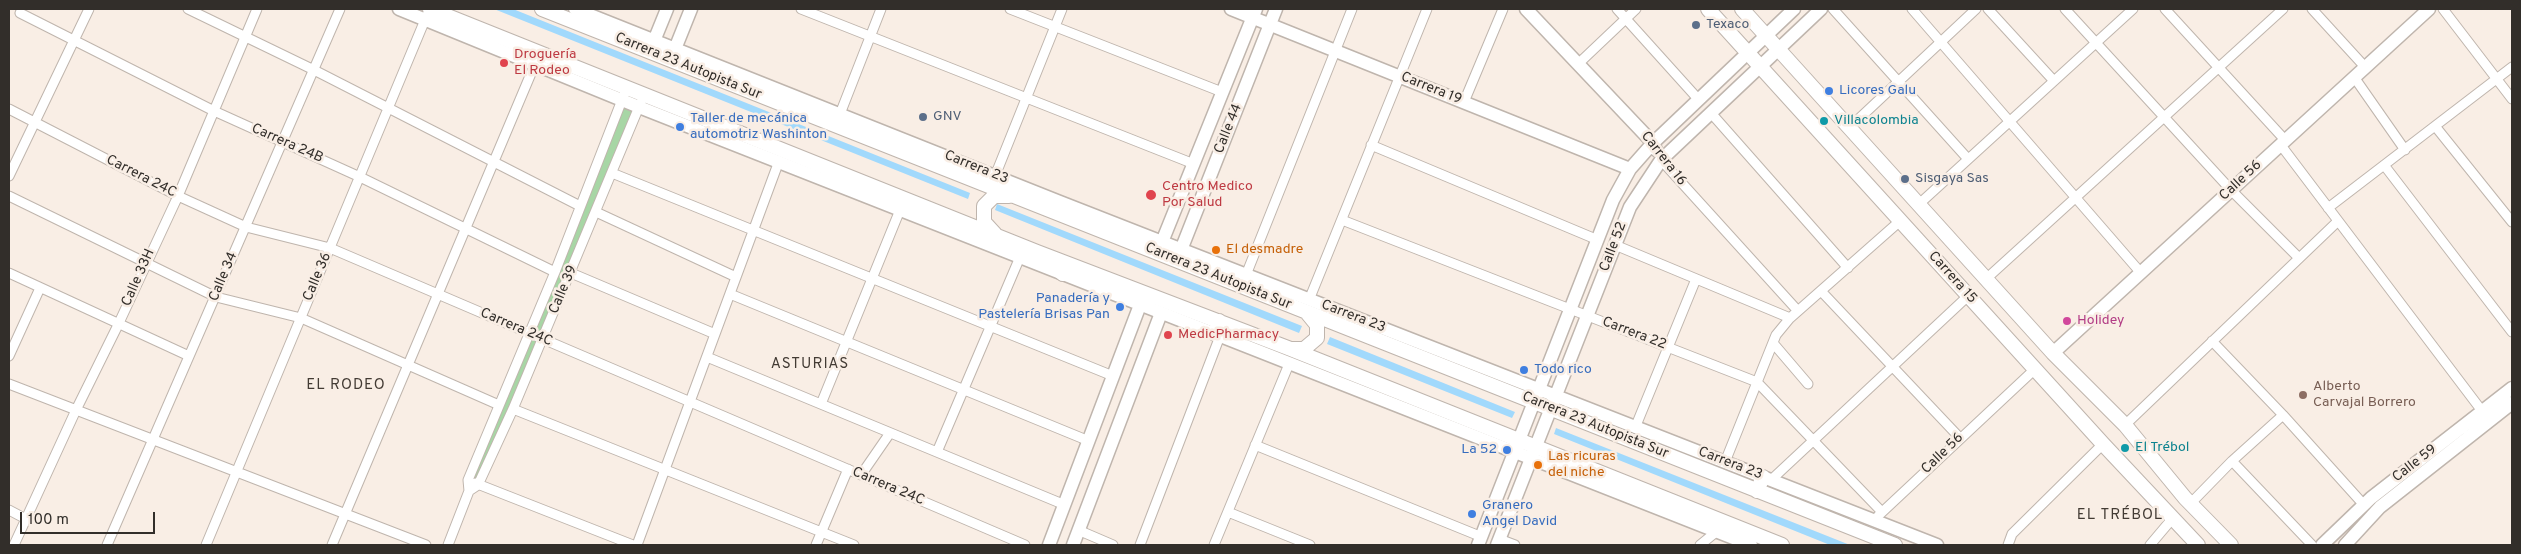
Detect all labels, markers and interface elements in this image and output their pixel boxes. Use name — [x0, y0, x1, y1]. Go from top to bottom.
place label: Texaco — [1706, 17, 1749, 33]
marker: Texaco — [1690, 19, 1702, 31]
street label: Carrera 23 Autopista Sur — [612, 30, 764, 104]
place label: Droguería El Rodeo — [514, 47, 576, 80]
marker: Droguería El Rodeo — [498, 57, 510, 69]
street label: Carrera 19 — [1398, 69, 1464, 109]
place label: Licores Galu — [1839, 83, 1916, 99]
marker: Licores Galu — [1823, 85, 1835, 97]
street label: Calle 44 — [1211, 102, 1247, 156]
place label: GNV — [933, 109, 962, 125]
place label: Taller de mecánica automotriz Washinton — [690, 111, 827, 144]
marker: GNV — [917, 111, 929, 123]
place label: Villacolombia — [1834, 113, 1919, 129]
marker: Villacolombia — [1818, 115, 1830, 127]
street label: Carrera 24B — [248, 121, 326, 167]
marker: Taller de mecánica automotriz Washinton — [674, 121, 686, 133]
street label: Carrera 16 — [1637, 129, 1689, 189]
street label: Carrera 23 — [942, 148, 1010, 188]
street label: Carrera 24C — [103, 152, 179, 202]
street label: Calle 56 — [2216, 157, 2266, 205]
place label: Sisgaya Sas — [1915, 171, 1989, 187]
marker: Sisgaya Sas — [1899, 173, 1911, 185]
place label: Centro Medico Por Salud — [1162, 179, 1253, 212]
marker: Centro Medico Por Salud — [1144, 188, 1158, 202]
street label: Calle 52 — [1597, 220, 1631, 274]
street label: Carrera 23 Autopista Sur — [1142, 240, 1294, 314]
place label: El desmadre — [1226, 242, 1303, 258]
marker: El desmadre — [1210, 244, 1222, 256]
street label: Calle 33H — [119, 247, 159, 309]
street label: Carrera 15 — [1924, 248, 1980, 308]
street label: Calle 34 — [206, 250, 242, 304]
street label: Calle 36 — [300, 250, 336, 304]
street label: Calle 39 — [546, 263, 582, 317]
place label: Panadería y Pastelería Brisas Pan — [978, 291, 1110, 324]
street label: Carrera 23 — [1318, 297, 1388, 337]
marker: Panadería y Pastelería Brisas Pan — [1114, 301, 1126, 313]
street label: Carrera 24C — [477, 305, 555, 351]
place label: Holidey — [2077, 313, 2124, 329]
street label: Carrera 22 — [1599, 314, 1669, 354]
marker: Holidey — [2061, 315, 2073, 327]
place label: MedicPharmacy — [1178, 327, 1279, 343]
marker: MedicPharmacy — [1162, 329, 1174, 341]
district label: ASTURIAS — [770, 356, 850, 374]
place label: Todo rico — [1534, 362, 1592, 378]
marker: Todo rico — [1518, 364, 1530, 376]
district label: EL RODEO — [305, 377, 387, 395]
place label: Alberto Carvajal Borrero — [2313, 379, 2416, 412]
street label: Carrera 23 Autopista Sur — [1519, 389, 1671, 463]
marker: Alberto Carvajal Borrero — [2297, 389, 2309, 401]
street label: Calle 56 — [1919, 430, 1967, 478]
place label: El Trébol — [2135, 440, 2189, 456]
place label: La 52 — [1461, 442, 1497, 458]
marker: El Trébol — [2119, 442, 2131, 454]
street label: Calle 59 — [2390, 442, 2440, 486]
marker: La 52 — [1501, 444, 1513, 456]
street label: Carrera 23 — [1695, 444, 1765, 484]
place label: Las ricuras del niche — [1548, 449, 1616, 482]
marker: Las ricuras del niche — [1532, 459, 1544, 471]
street label: Carrera 24C — [849, 464, 927, 510]
place label: Granero Angel David — [1482, 498, 1557, 530]
scale bar — [22, 502, 158, 534]
district label: EL TRÉBOL — [2076, 507, 2164, 525]
marker: Granero Angel David — [1466, 508, 1478, 520]
text: 100 m — [28, 511, 69, 530]

